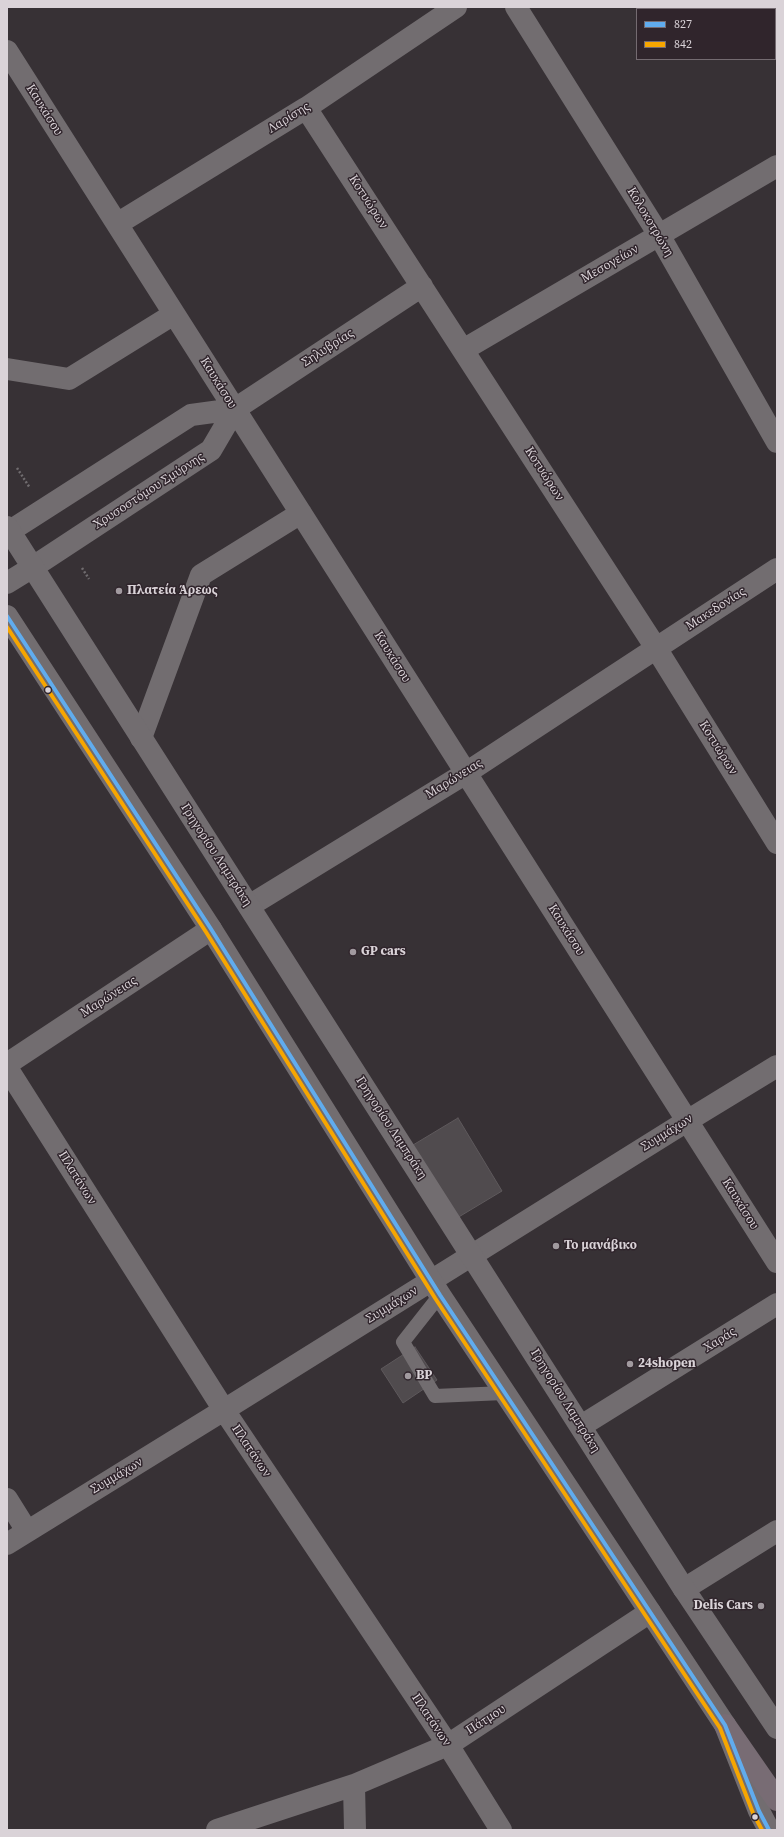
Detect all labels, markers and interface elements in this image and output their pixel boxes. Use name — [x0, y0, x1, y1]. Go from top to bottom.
legend — [636, 8, 776, 60]
text: 827 — [674, 16, 692, 32]
text: 842 — [674, 36, 692, 52]
street label: Καυκάσου — [22, 82, 66, 138]
street label: Λαρίσης — [265, 99, 313, 137]
street label: Κοτυώρων — [345, 172, 391, 232]
street label: Κολοκοτρώνη — [623, 184, 677, 260]
street label: Μεσογείων — [579, 241, 641, 287]
street label: Σηλυβρίας — [299, 325, 357, 371]
street label: Καυκάσου — [196, 355, 240, 411]
street label: Κοτυώρων — [521, 444, 567, 504]
street label: Χρυσοστόμου Σμύρνης — [91, 449, 207, 533]
place label: Πλατεία Άρεως — [127, 583, 218, 599]
street label: Μακεδονίας — [683, 584, 749, 634]
marker: Πλατεία Άρεως — [114, 586, 124, 596]
street label: Καυκάσου — [370, 629, 414, 685]
unlabelled marker — [43, 685, 53, 695]
street label: Κοτυώρων — [695, 718, 741, 778]
street label: Μαρώνειας — [423, 755, 485, 803]
street label: Γρηγορίου Λαμπράκη — [177, 801, 255, 909]
street label: Καυκάσου — [544, 902, 588, 958]
place label: GP cars — [361, 944, 406, 960]
marker: GP cars — [348, 947, 358, 957]
street label: Μαρώνειας — [78, 973, 140, 1021]
street label: Γρηγορίου Λαμπράκη — [352, 1074, 430, 1182]
street label: Συμμάχων — [638, 1111, 696, 1155]
street label: Πλατάνων — [55, 1148, 99, 1208]
street label: Καυκάσου — [718, 1176, 762, 1232]
place label: Το μανάβικο — [564, 1238, 637, 1254]
marker: Το μανάβικο — [551, 1241, 561, 1251]
street label: Συμμάχων — [363, 1283, 421, 1327]
street label: Χαράς — [701, 1324, 739, 1356]
street label: Γρηγορίου Λαμπράκη — [527, 1346, 603, 1456]
place label: 24shopen — [638, 1356, 696, 1372]
marker: 24shopen — [625, 1359, 635, 1369]
place label: BP — [416, 1368, 432, 1384]
marker: BP — [403, 1371, 413, 1381]
street label: Πλατάνων — [228, 1422, 274, 1480]
street label: Συμμάχων — [88, 1454, 146, 1498]
place label: Delis Cars — [693, 1598, 753, 1614]
marker: Delis Cars — [756, 1601, 766, 1611]
street label: Πλατάνων — [408, 1691, 454, 1749]
street label: Πάτμου — [463, 1701, 509, 1739]
unlabelled marker — [750, 1812, 760, 1822]

